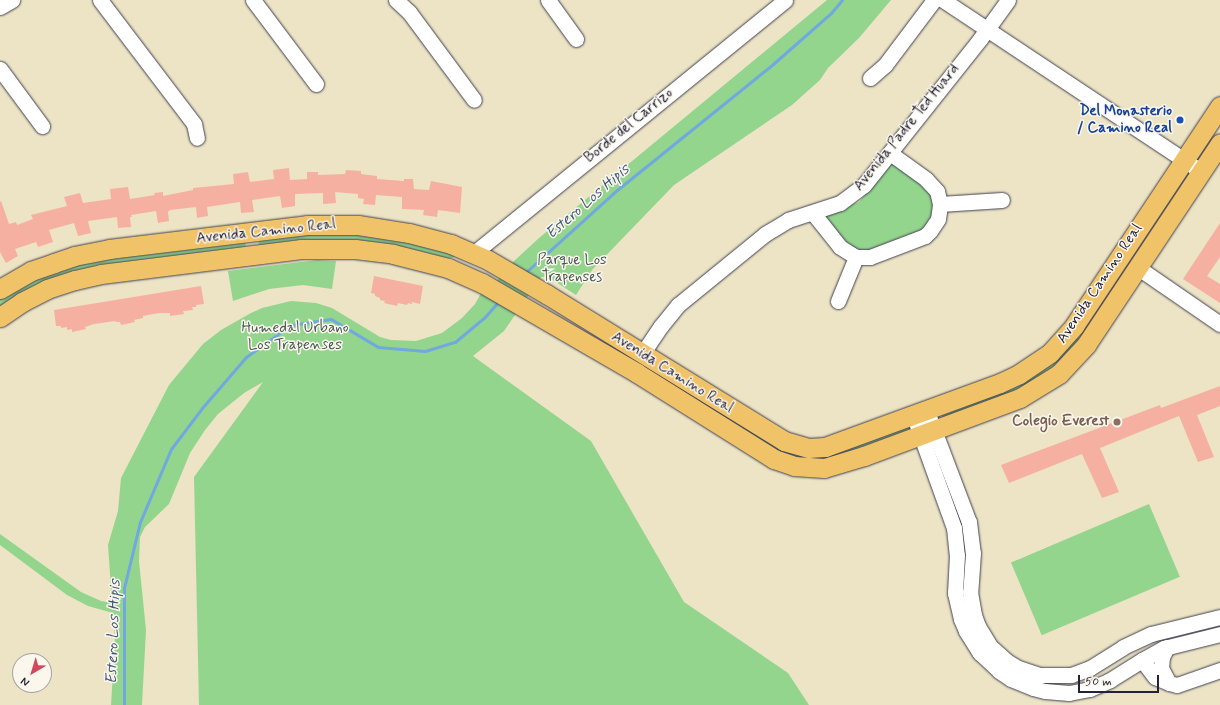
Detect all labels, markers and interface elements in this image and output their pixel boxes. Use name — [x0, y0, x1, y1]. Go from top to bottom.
street label: Avenida Padre Ted Huard — [850, 61, 964, 195]
street label: Borde del Carrizo — [580, 84, 678, 168]
place label: Del Monasterio / Camino Real — [1077, 102, 1172, 137]
marker: Del Monasterio / Camino Real — [1175, 115, 1185, 125]
water label: Estero Los Hipis — [542, 160, 634, 244]
street label: Avenida Camino Real — [196, 216, 336, 248]
street label: Avenida Camino Real — [1054, 221, 1146, 347]
park label: Parque Los Trapenses — [537, 251, 607, 286]
park label: Humedal Urbano Los Trapenses — [239, 319, 351, 354]
street label: Avenida Camino Real — [608, 329, 736, 417]
place label: Colegio Everest — [1014, 413, 1109, 431]
marker: Colegio Everest — [1112, 417, 1122, 427]
water label: Estero Los Hipis — [103, 579, 125, 685]
north arrow — [12, 653, 52, 693]
scale bar — [1080, 667, 1161, 693]
text: N — [18, 674, 32, 689]
text: 50 m — [1085, 674, 1112, 690]

